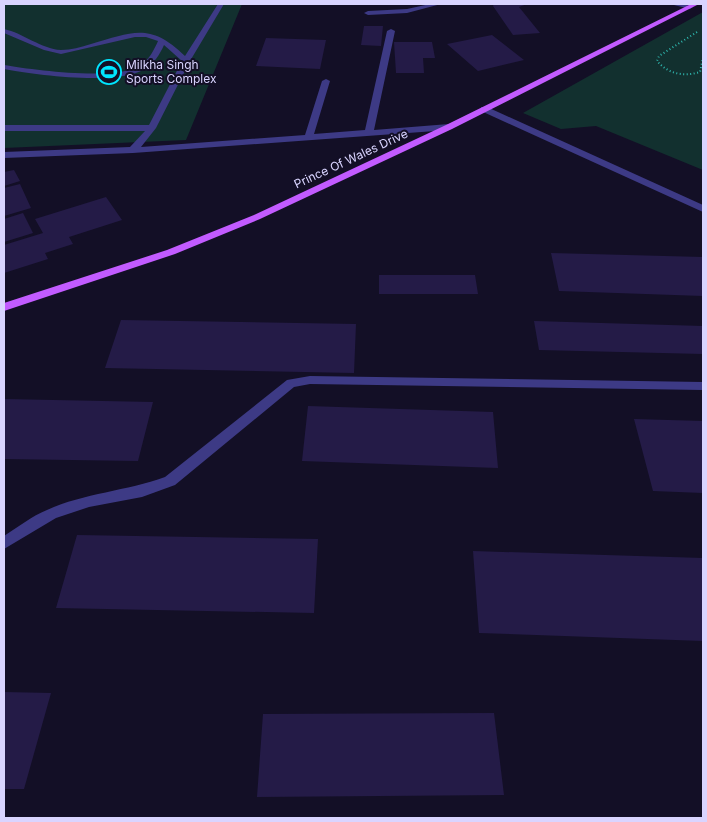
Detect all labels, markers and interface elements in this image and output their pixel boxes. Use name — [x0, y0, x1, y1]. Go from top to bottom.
place label: Milkha Singh Sports Complex — [126, 57, 217, 86]
sports icon: Milkha Singh Sports Complex — [96, 59, 122, 85]
street label: Prince Of Wales Drive — [291, 126, 410, 192]

